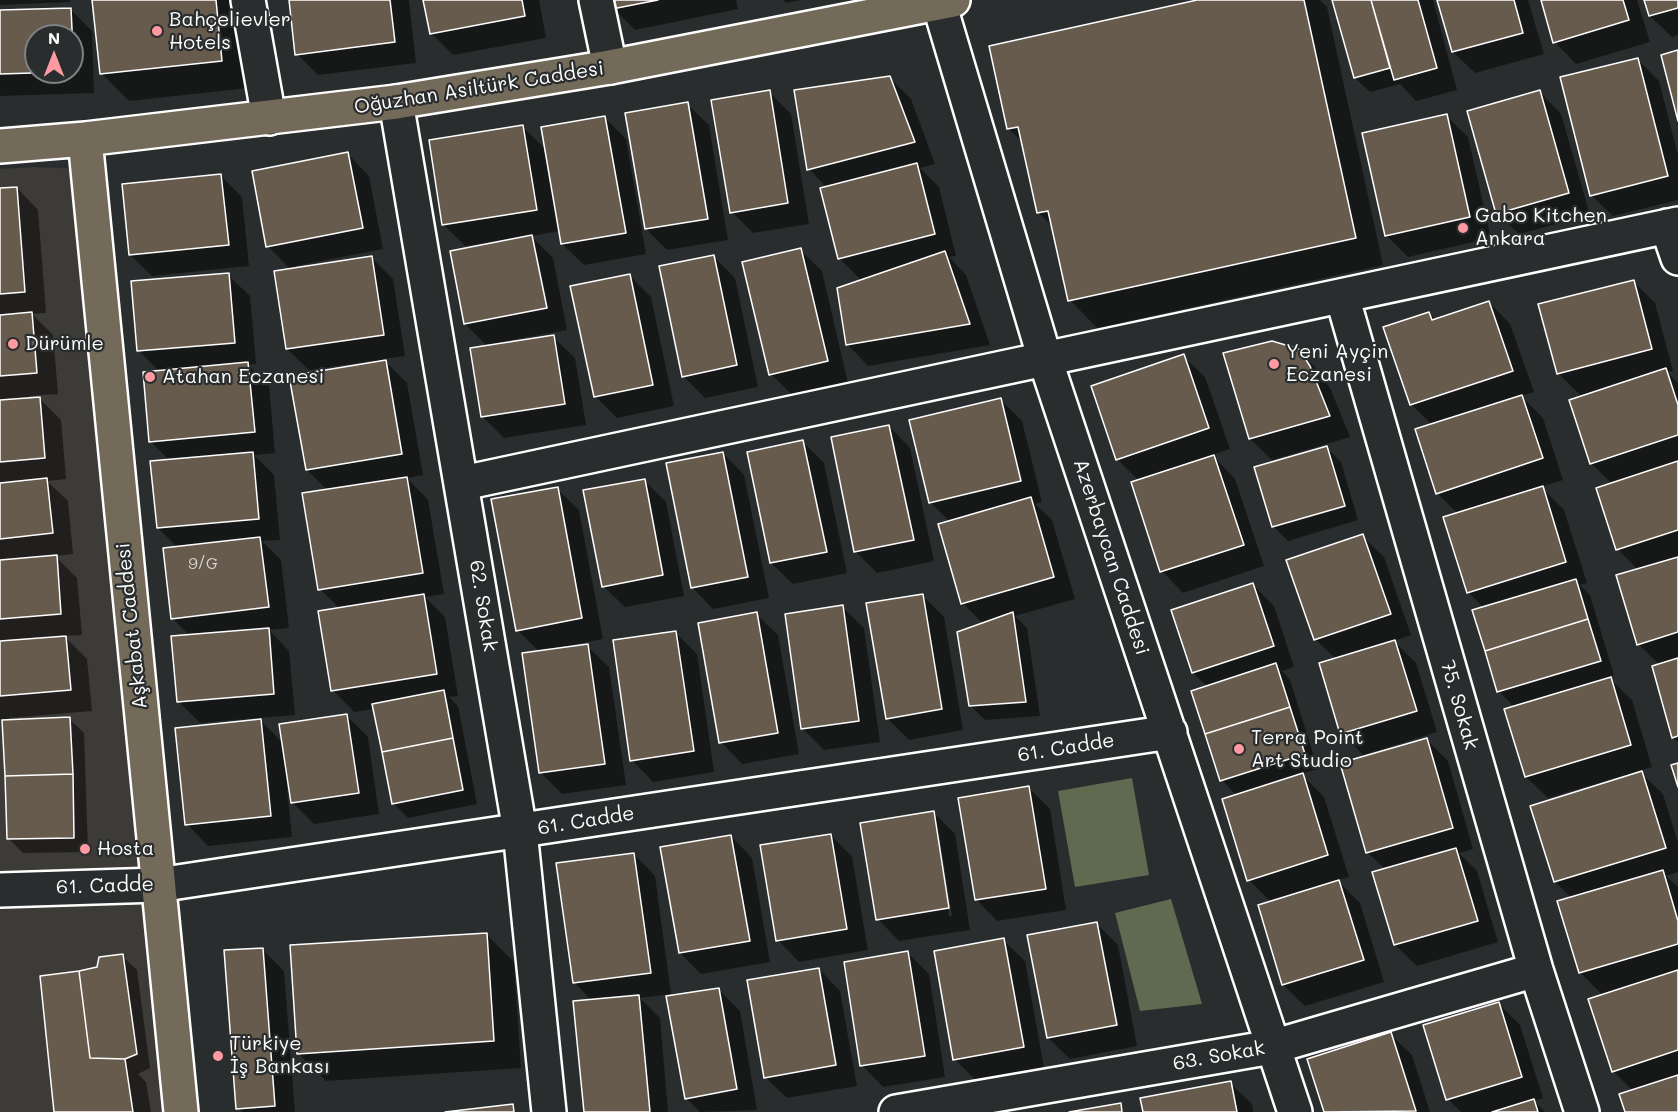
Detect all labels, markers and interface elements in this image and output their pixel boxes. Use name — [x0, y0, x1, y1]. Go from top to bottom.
place label: Bahçelievler Hotels — [169, 8, 291, 55]
north arrow — [24, 24, 84, 84]
marker: Bahçelievler Hotels — [150, 24, 164, 38]
text: N — [48, 27, 60, 48]
street label: Oğuzhan Asiltürk Caddesi — [352, 56, 606, 120]
place label: Gabo Kitchen Ankara — [1475, 204, 1607, 251]
marker: Gabo Kitchen Ankara — [1456, 221, 1470, 235]
place label: Dürümle — [25, 332, 104, 356]
marker: Dürümle — [6, 337, 20, 351]
place label: Yeni Ayçin Eczanesi — [1286, 340, 1388, 387]
marker: Yeni Ayçin Eczanesi — [1267, 357, 1281, 371]
place label: Atahan Eczanesi — [162, 365, 324, 389]
marker: Atahan Eczanesi — [143, 370, 157, 384]
street label: Azerbaycan Caddesi — [1068, 456, 1154, 658]
street label: Aşkabat Caddesi — [111, 542, 153, 710]
house number: 9/G — [188, 554, 218, 574]
street label: 62. Sokak — [464, 559, 502, 653]
street label: 75. Sokak — [1435, 658, 1483, 752]
place label: Terra Point Art Studio — [1251, 726, 1364, 773]
street label: 61. Cadde — [1016, 728, 1116, 768]
marker: Terra Point Art Studio — [1232, 742, 1246, 756]
street label: 61. Cadde — [536, 801, 636, 841]
place label: Hosta — [97, 837, 154, 861]
marker: Hosta — [78, 842, 92, 856]
street label: 61. Cadde — [56, 872, 154, 900]
place label: Türkiye İş Bankası — [230, 1032, 330, 1079]
street label: 63. Sokak — [1171, 1036, 1267, 1076]
marker: Türkiye İş Bankası — [211, 1049, 225, 1063]

